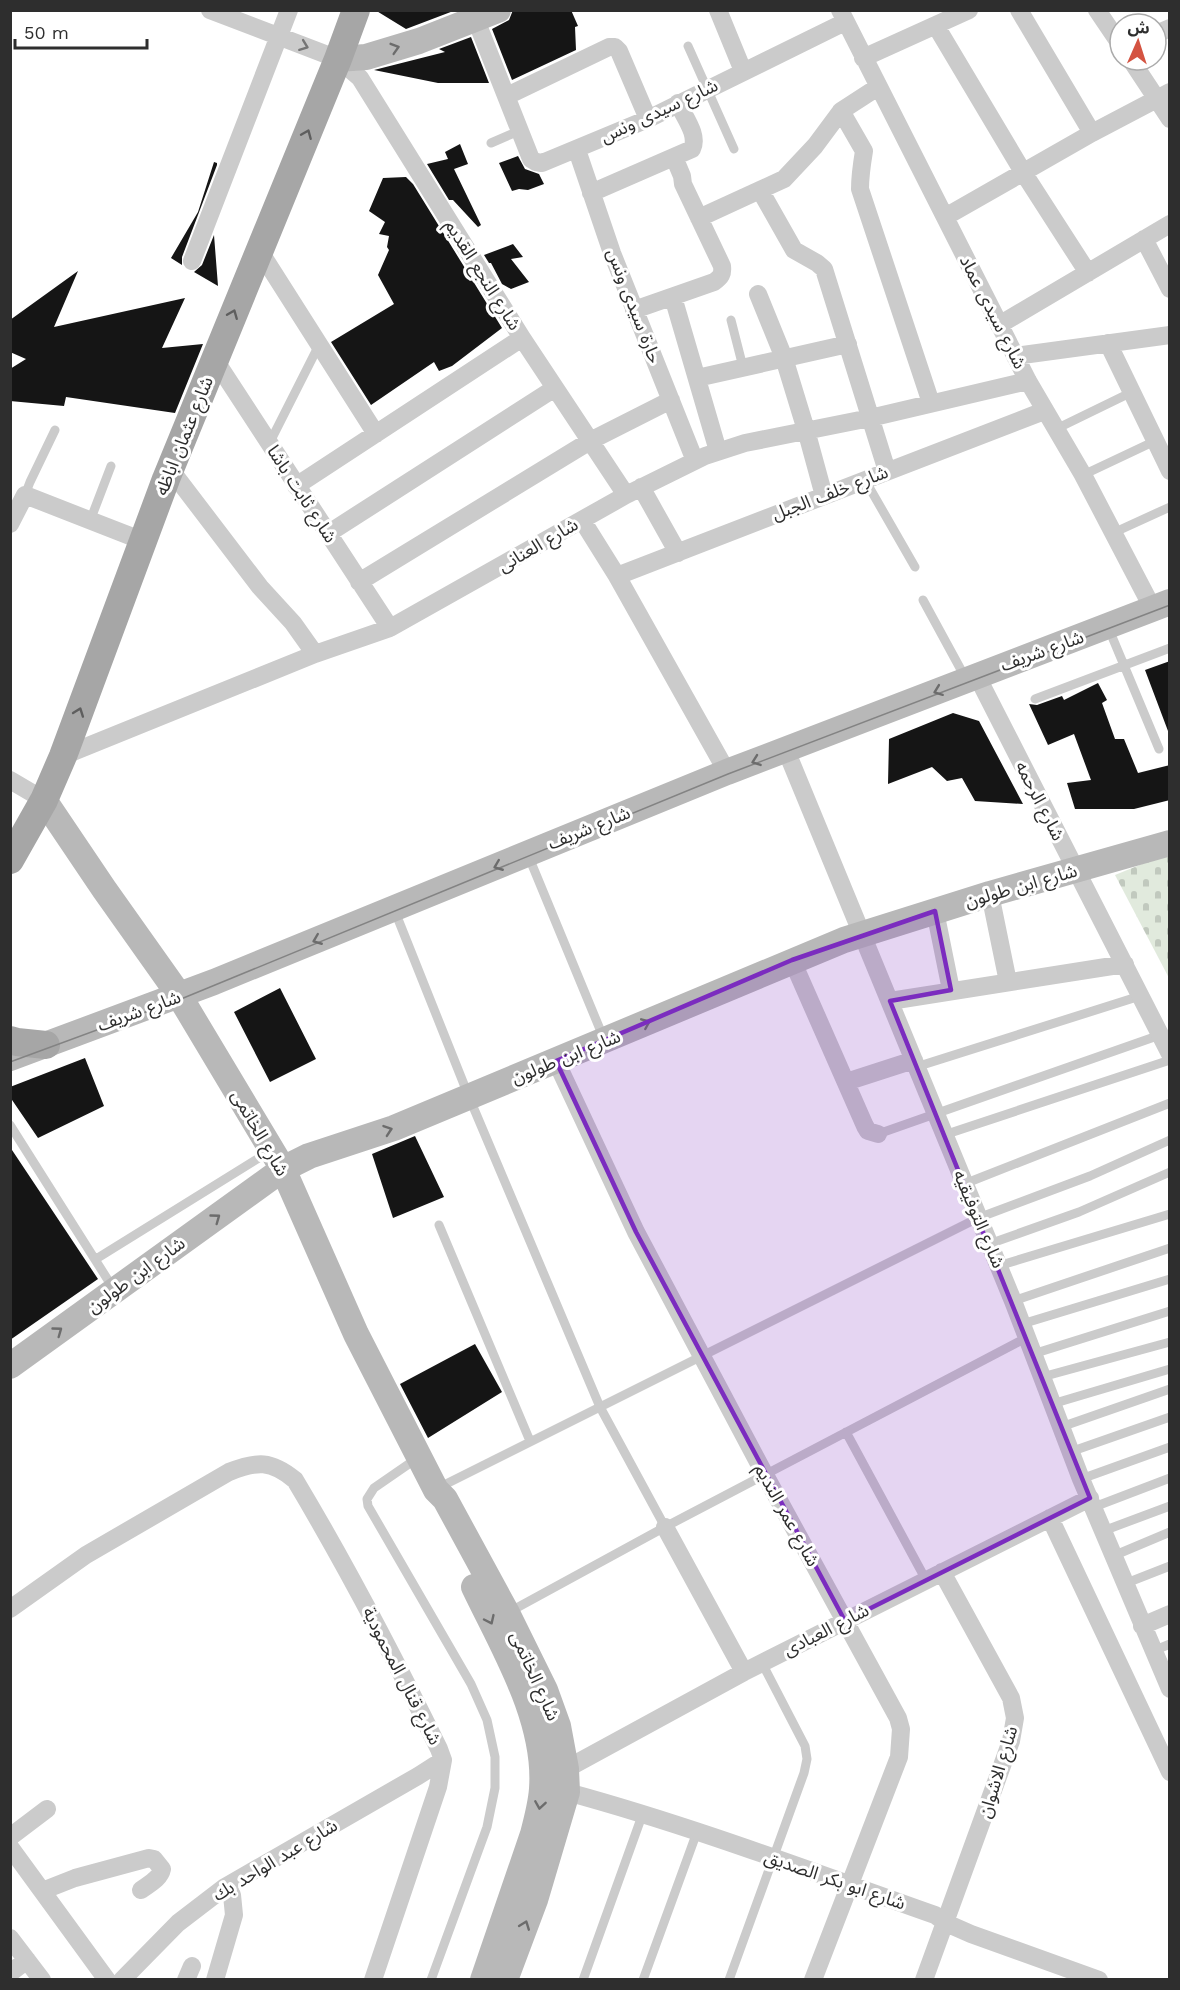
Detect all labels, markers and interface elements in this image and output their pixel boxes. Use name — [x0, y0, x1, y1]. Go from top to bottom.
scale bar — [15, 12, 147, 50]
north arrow — [1108, 12, 1168, 72]
text: ش — [1127, 17, 1150, 38]
text: 50 m — [24, 22, 69, 43]
one-way arrow — [298, 39, 309, 52]
one-way arrow — [389, 43, 400, 55]
street label: شارع سيدى ونس — [597, 74, 723, 151]
one-way arrow — [300, 129, 312, 140]
street label: شارع النجع القديم — [438, 216, 526, 336]
street label: حارة سيدى ونس — [602, 246, 666, 366]
street label: شارع سيدى عماد — [952, 251, 1031, 374]
one-way arrow — [226, 310, 238, 321]
street label: شارع عثمان اباظه — [150, 373, 221, 500]
street label: شارع ثابت باشا — [260, 441, 342, 549]
street label: شارع خلف الجبل — [769, 461, 892, 528]
street label: شارع العنانى — [494, 513, 584, 579]
street label: شارع شريف — [997, 626, 1088, 679]
one-way arrow — [934, 683, 944, 696]
one-way arrow — [72, 707, 84, 718]
one-way arrow — [752, 753, 762, 766]
street label: شارع الرحمه — [1008, 758, 1069, 846]
street label: شارع شريف — [545, 801, 635, 857]
one-way arrow — [493, 859, 504, 871]
street label: شارع ابن طولون — [962, 859, 1081, 915]
one-way arrow — [313, 933, 324, 945]
street label: شارع شريف — [94, 986, 185, 1039]
one-way arrow — [640, 1018, 651, 1030]
street label: شارع ابن طولون — [508, 1025, 625, 1092]
street label: شارع الخاتمى — [224, 1086, 294, 1182]
one-way arrow — [382, 1125, 393, 1137]
street label: شارع التوفيقيه — [946, 1167, 1010, 1273]
one-way arrow — [210, 1214, 221, 1225]
street label: شارع ابن طولون — [83, 1232, 191, 1320]
one-way arrow — [51, 1328, 62, 1339]
street label: شارع عمر النديم — [747, 1460, 824, 1572]
street label: شارع العبادى — [779, 1599, 874, 1664]
street label: شارع قنال المحمودية — [355, 1603, 446, 1750]
one-way arrow — [483, 1614, 495, 1625]
street label: شارع الخاتمى — [503, 1628, 565, 1726]
street label: شارع الاشوان — [974, 1723, 1025, 1822]
one-way arrow — [534, 1800, 546, 1810]
street label: شارع عبد الواحد بك — [209, 1814, 343, 1908]
street label: شارع ابو بكر الصديق — [761, 1846, 908, 1917]
one-way arrow — [518, 1920, 531, 1931]

